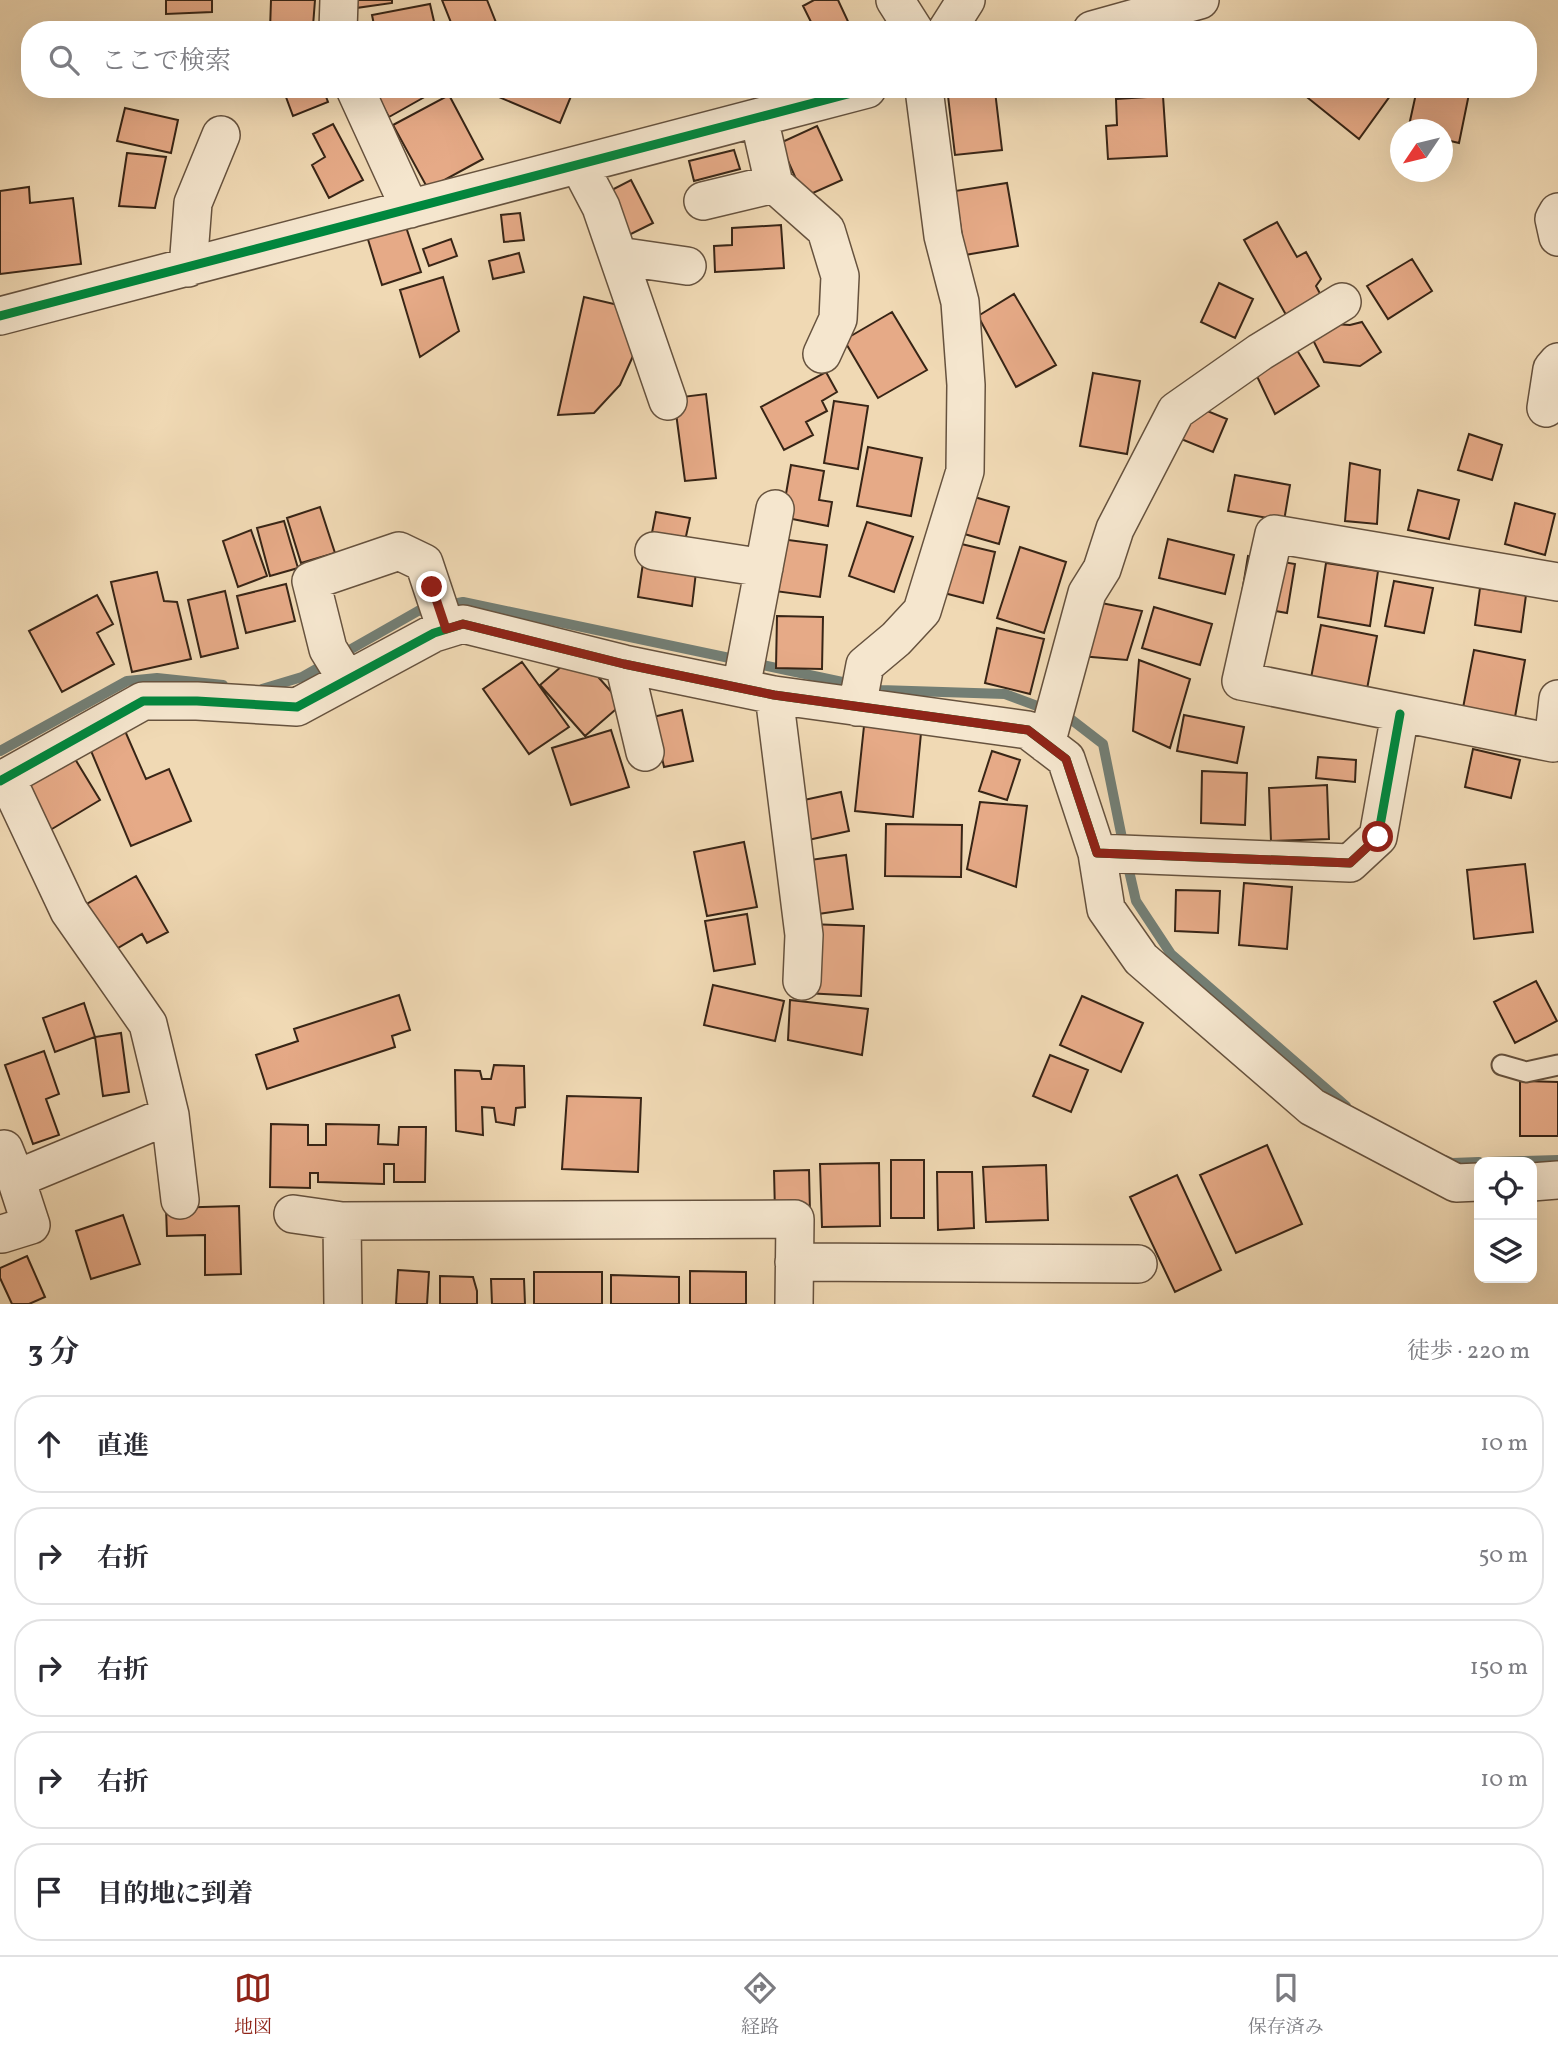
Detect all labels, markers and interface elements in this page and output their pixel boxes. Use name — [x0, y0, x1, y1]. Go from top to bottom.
search box — [21, 21, 1537, 98]
icon: search — [45, 41, 83, 79]
text: ここで検索 — [101, 44, 231, 80]
north arrow — [1390, 119, 1453, 182]
route end — [416, 571, 447, 602]
route start — [1362, 821, 1393, 852]
map controls — [1474, 1157, 1537, 1283]
button: locate — [1474, 1157, 1537, 1220]
button: layers — [1474, 1220, 1537, 1283]
text: 3 分 — [28, 1332, 79, 1374]
text: 徒歩 · 220 m — [1407, 1336, 1530, 1368]
icon: ahead — [30, 1425, 68, 1463]
text: 10 m — [1480, 1428, 1528, 1460]
text: 直進 — [97, 1429, 149, 1465]
icon: right — [30, 1537, 68, 1575]
text: 50 m — [1479, 1540, 1528, 1572]
text: 右折 — [97, 1541, 149, 1577]
icon: right — [30, 1649, 68, 1687]
text: 150 m — [1470, 1652, 1528, 1684]
text: 右折 — [97, 1653, 149, 1689]
icon: right — [30, 1761, 68, 1799]
text: 10 m — [1480, 1764, 1528, 1796]
text: 右折 — [97, 1765, 149, 1801]
icon: arrive — [30, 1873, 68, 1911]
text: 目的地に到着 — [97, 1877, 253, 1913]
tab: 地図 — [234, 1969, 272, 2041]
tab: 経路 — [741, 1969, 779, 2041]
tab: 保存済み — [1248, 1969, 1324, 2041]

